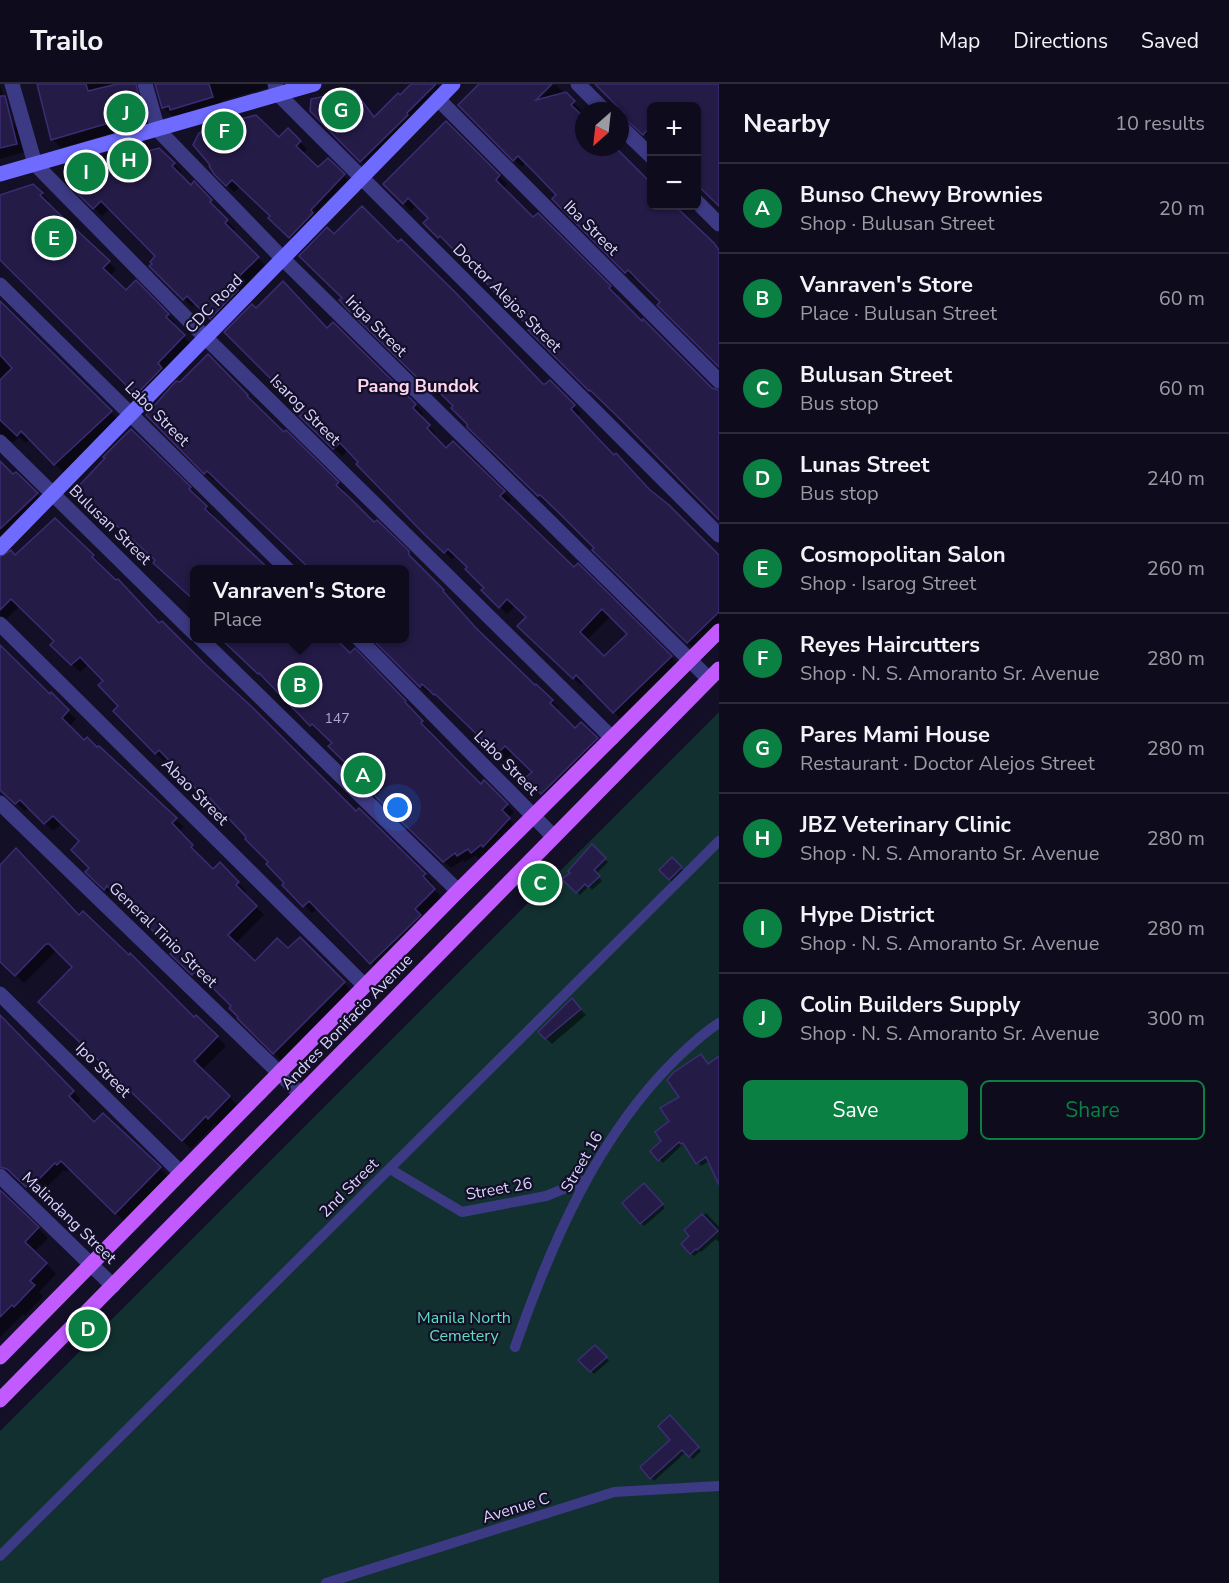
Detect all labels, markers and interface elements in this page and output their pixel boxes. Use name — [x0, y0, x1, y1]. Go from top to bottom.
text: Trailo — [30, 22, 103, 60]
text: Map — [939, 27, 980, 55]
text: Directions — [1013, 27, 1108, 55]
text: Saved — [1141, 27, 1199, 55]
pin: G — [322, 87, 360, 132]
pin: J — [106, 90, 146, 135]
north arrow — [575, 102, 629, 156]
map controls — [647, 102, 701, 210]
button: + — [647, 102, 701, 156]
text: Nearby — [743, 106, 830, 141]
pin: F — [204, 108, 244, 154]
text: 10 results — [1115, 110, 1205, 137]
pin: H — [110, 138, 148, 182]
pin: I — [66, 150, 106, 194]
button: − — [647, 156, 701, 210]
text: Bunso Chewy Brownies — [800, 180, 1043, 210]
text: A — [755, 195, 770, 222]
text: 20 m — [1159, 195, 1205, 222]
street label: Iba Street — [559, 196, 624, 261]
text: Shop · Bulusan Street — [800, 210, 994, 237]
pin: E — [34, 216, 74, 260]
street label: Doctor Alejos Street — [448, 239, 566, 357]
street label: CDC Road — [180, 269, 248, 339]
text: Vanraven's Store — [800, 270, 973, 300]
text: B — [756, 285, 769, 312]
text: 60 m — [1159, 285, 1205, 312]
street label: Iriga Street — [340, 290, 412, 362]
text: Place · Bulusan Street — [800, 300, 997, 327]
text: Bulusan Street — [800, 360, 952, 390]
street label: Isarog Street — [265, 370, 346, 451]
district label: Paang Bundok — [357, 374, 479, 398]
text: C — [756, 375, 769, 402]
text: 60 m — [1159, 375, 1205, 402]
street label: Labo Street — [120, 377, 194, 451]
text: Bus stop — [800, 390, 879, 417]
text: Lunas Street — [800, 450, 929, 480]
text: D — [755, 465, 770, 492]
text: 240 m — [1147, 465, 1205, 492]
street label: Bulusan Street — [64, 480, 156, 570]
text: Bus stop — [800, 480, 879, 507]
text: Cosmopolitan Salon — [800, 540, 1006, 570]
text: E — [757, 555, 768, 582]
text: 260 m — [1147, 555, 1205, 582]
popup — [190, 565, 409, 643]
text: Shop · Isarog Street — [800, 570, 976, 597]
text: Vanraven's Store — [213, 576, 386, 606]
text: Place — [213, 606, 262, 633]
text: Reyes Haircutters — [800, 630, 980, 660]
text: F — [757, 645, 768, 672]
text: 280 m — [1147, 645, 1205, 672]
text: Shop · N. S. Amoranto Sr. Avenue — [800, 660, 1099, 687]
pin: B — [280, 662, 320, 708]
house number: 147 — [324, 709, 350, 728]
text: Pares Mami House — [800, 720, 990, 750]
street label: Labo Street — [469, 726, 543, 800]
text: G — [755, 735, 770, 762]
text: 280 m — [1147, 735, 1205, 762]
text: Restaurant · Doctor Alejos Street — [800, 750, 1095, 777]
pin: A — [344, 752, 382, 798]
street label: Abao Street — [157, 754, 234, 831]
your location — [383, 793, 412, 822]
text: JBZ Veterinary Clinic — [800, 810, 1011, 840]
text: H — [755, 825, 770, 852]
text: 280 m — [1147, 825, 1205, 852]
text: Shop · N. S. Amoranto Sr. Avenue — [800, 840, 1099, 867]
pin: C — [520, 860, 560, 906]
street label: General Tinio Street — [104, 877, 223, 993]
text: Hype District — [800, 900, 934, 930]
text: I — [760, 915, 765, 942]
text: 280 m — [1147, 915, 1205, 942]
text: Shop · N. S. Amoranto Sr. Avenue — [800, 930, 1099, 957]
street label: Andres Bonifacio Avenue — [276, 949, 418, 1095]
text: Colin Builders Supply — [800, 990, 1020, 1020]
text: J — [759, 1005, 766, 1032]
text: 300 m — [1147, 1005, 1205, 1032]
text: Shop · N. S. Amoranto Sr. Avenue — [800, 1020, 1099, 1047]
street label: Ipo Street — [70, 1037, 136, 1103]
button: Save — [743, 1080, 968, 1140]
button: Share — [980, 1080, 1205, 1140]
street label: Street 16 — [556, 1128, 608, 1196]
street label: 2nd Street — [314, 1153, 384, 1223]
street label: Malindang Street — [17, 1167, 121, 1269]
street label: Street 26 — [464, 1172, 534, 1206]
pin: D — [68, 1306, 107, 1352]
park label: Manila North Cemetery — [417, 1307, 511, 1347]
street label: Avenue C — [480, 1487, 553, 1529]

